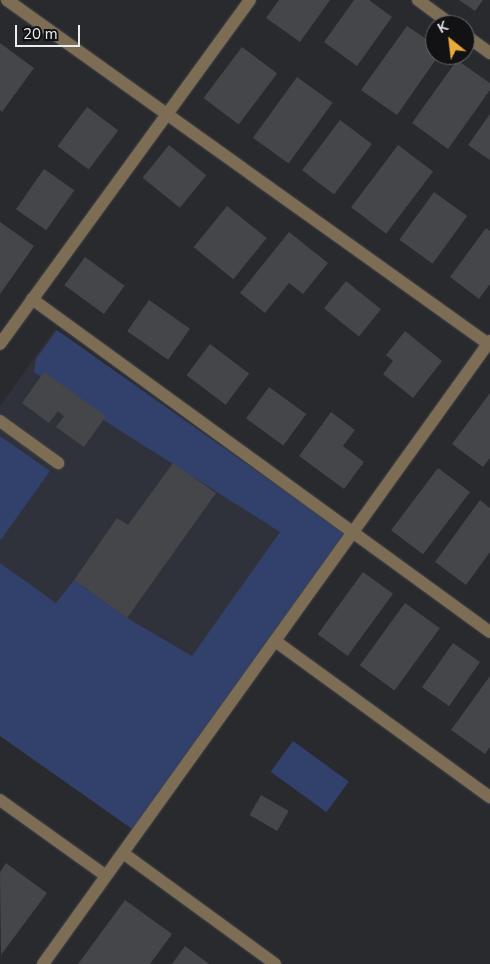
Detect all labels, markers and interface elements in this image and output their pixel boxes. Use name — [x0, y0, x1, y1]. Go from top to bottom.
scale bar — [18, 15, 82, 47]
north arrow — [425, 15, 475, 65]
text: K — [434, 17, 452, 38]
text: 20 m — [23, 24, 58, 44]

